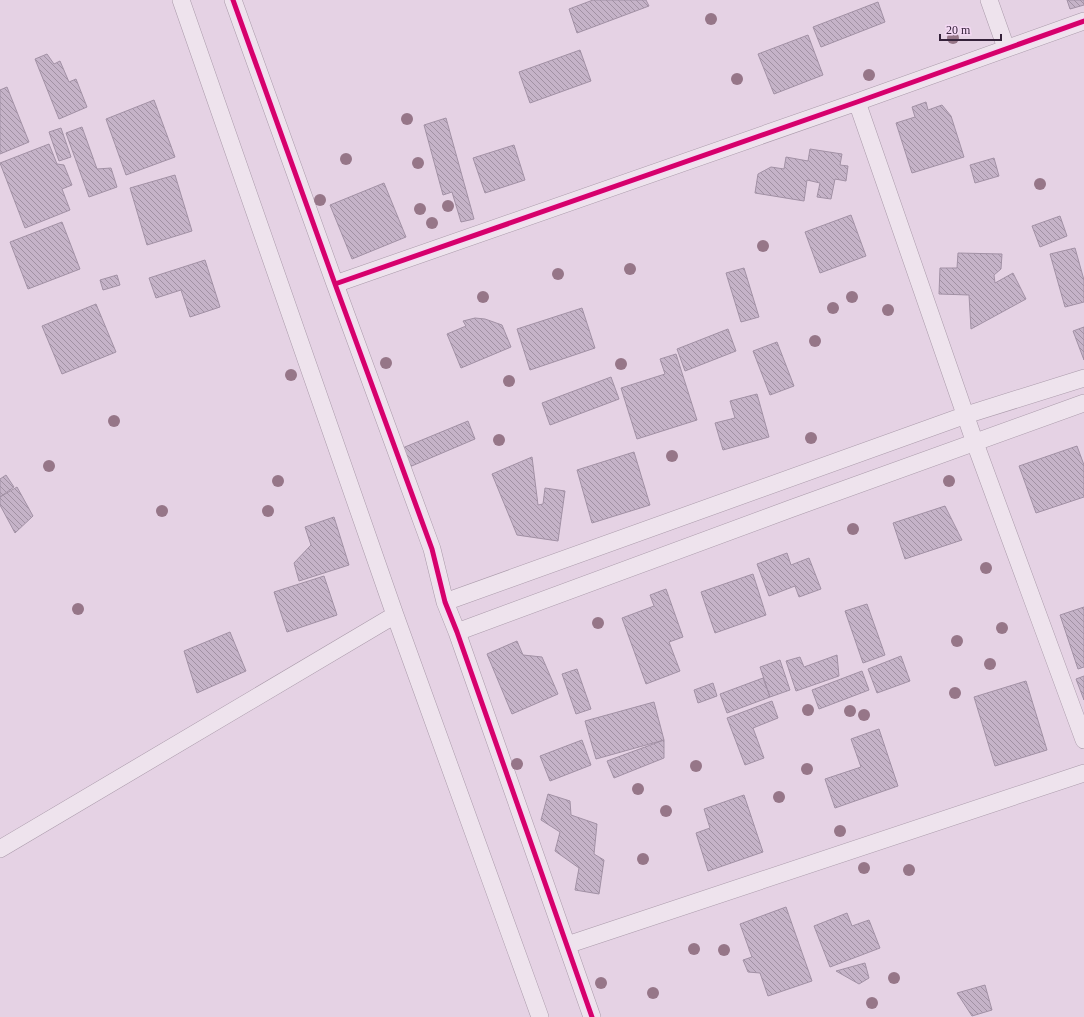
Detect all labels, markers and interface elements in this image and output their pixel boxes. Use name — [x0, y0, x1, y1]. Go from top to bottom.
scale bar — [940, 16, 1001, 42]
text: 20 m — [946, 23, 971, 37]

